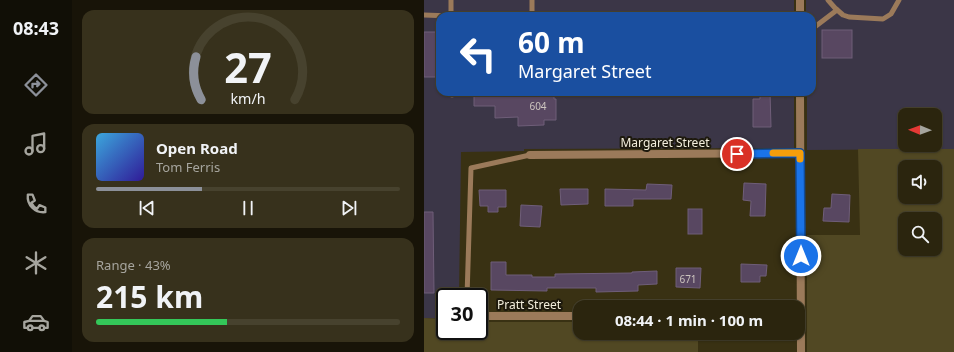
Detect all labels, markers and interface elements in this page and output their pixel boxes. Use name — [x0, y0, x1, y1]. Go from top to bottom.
text: 08:43 — [13, 16, 59, 40]
text: 60 m — [518, 23, 585, 61]
icon: left — [452, 28, 504, 80]
text: 27 — [224, 39, 272, 95]
text: Margaret Street — [518, 59, 652, 83]
icon: directions — [22, 71, 50, 99]
text: km/h — [230, 89, 266, 108]
house number: 604 — [529, 99, 547, 113]
north arrow — [898, 108, 942, 152]
map controls — [898, 108, 942, 256]
icon: music — [22, 130, 50, 158]
street label: Margaret Street — [620, 134, 710, 151]
pin — [720, 137, 754, 171]
text: Open Road — [156, 138, 238, 158]
icon: arrive — [726, 143, 748, 165]
text: Tom Ferris — [156, 158, 220, 176]
button: sound — [898, 160, 942, 204]
icon: phone — [22, 190, 50, 218]
icon: previous — [136, 197, 158, 219]
icon: pause — [237, 197, 259, 219]
icon: next — [338, 197, 360, 219]
button: search — [898, 212, 942, 256]
position arrow — [780, 235, 822, 277]
icon: climate — [22, 249, 50, 277]
text: Range · 43% — [96, 256, 171, 274]
house number: 671 — [679, 272, 697, 286]
text: 215 km — [96, 276, 203, 317]
speed limit sign: 30 — [436, 288, 488, 340]
street label: Pratt Street — [497, 296, 562, 313]
icon: car — [22, 308, 50, 336]
text: 08:44 · 1 min · 100 m — [615, 310, 763, 330]

